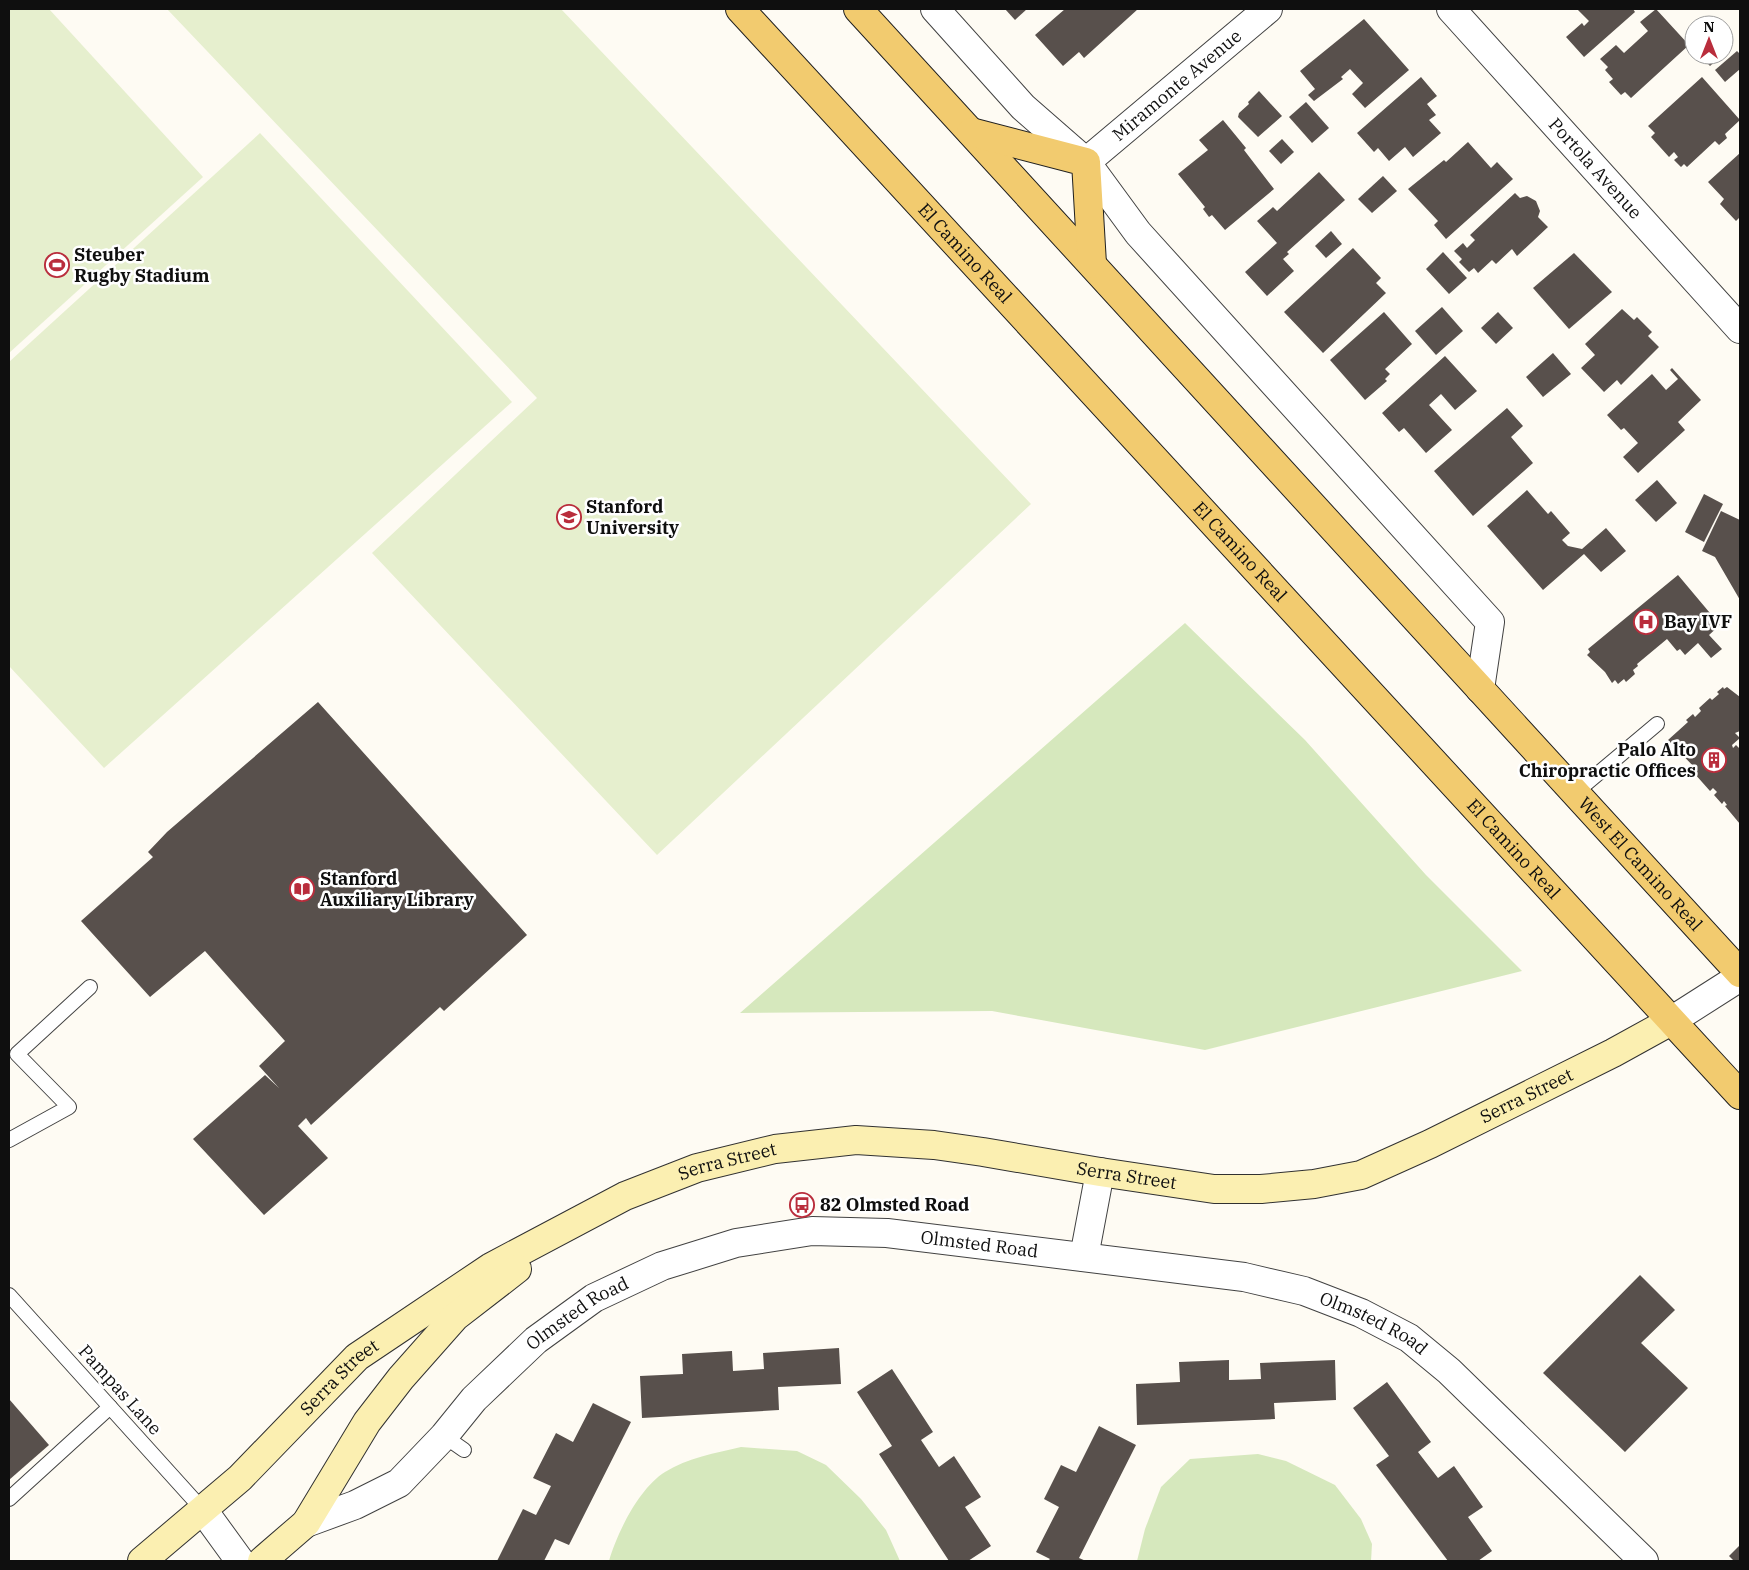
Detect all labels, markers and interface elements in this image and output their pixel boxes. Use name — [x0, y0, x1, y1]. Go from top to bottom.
north arrow — [1684, 15, 1734, 65]
text: N — [1703, 18, 1715, 36]
street label: Miramonte Avenue — [1108, 24, 1246, 146]
street label: Portola Avenue — [1544, 113, 1647, 224]
street label: El Camino Real — [913, 198, 1017, 308]
place label: Steuber Rugby Stadium — [74, 243, 210, 287]
sports icon: Steuber Rugby Stadium — [44, 252, 70, 278]
place label: Stanford University — [586, 495, 680, 539]
street label: El Camino Real — [1188, 497, 1292, 606]
school or university icon: Stanford University — [556, 504, 582, 530]
hospital icon: Bay IVF — [1633, 609, 1659, 635]
place label: Bay IVF — [1664, 610, 1732, 633]
place label: Palo Alto Chiropractic Offices — [1519, 738, 1696, 782]
building icon: Palo Alto Chiropractic Offices — [1701, 747, 1727, 773]
street label: West El Camino Real — [1574, 792, 1708, 936]
street label: El Camino Real — [1462, 794, 1566, 904]
place label: Stanford Auxiliary Library — [320, 867, 475, 911]
library icon: Stanford Auxiliary Library — [289, 876, 315, 902]
street label: Serra Street — [1476, 1063, 1577, 1128]
street label: Serra Street — [674, 1137, 779, 1185]
street label: Serra Street — [1075, 1156, 1178, 1194]
bus stop icon: 82 Olmsted Road — [789, 1192, 815, 1218]
place label: 82 Olmsted Road — [820, 1193, 969, 1216]
street label: Olmsted Road — [919, 1225, 1040, 1263]
street label: Olmsted Road — [521, 1271, 632, 1355]
street label: Olmsted Road — [1316, 1286, 1433, 1360]
street label: Serra Street — [295, 1334, 383, 1420]
street label: Pampas Lane — [74, 1340, 167, 1440]

